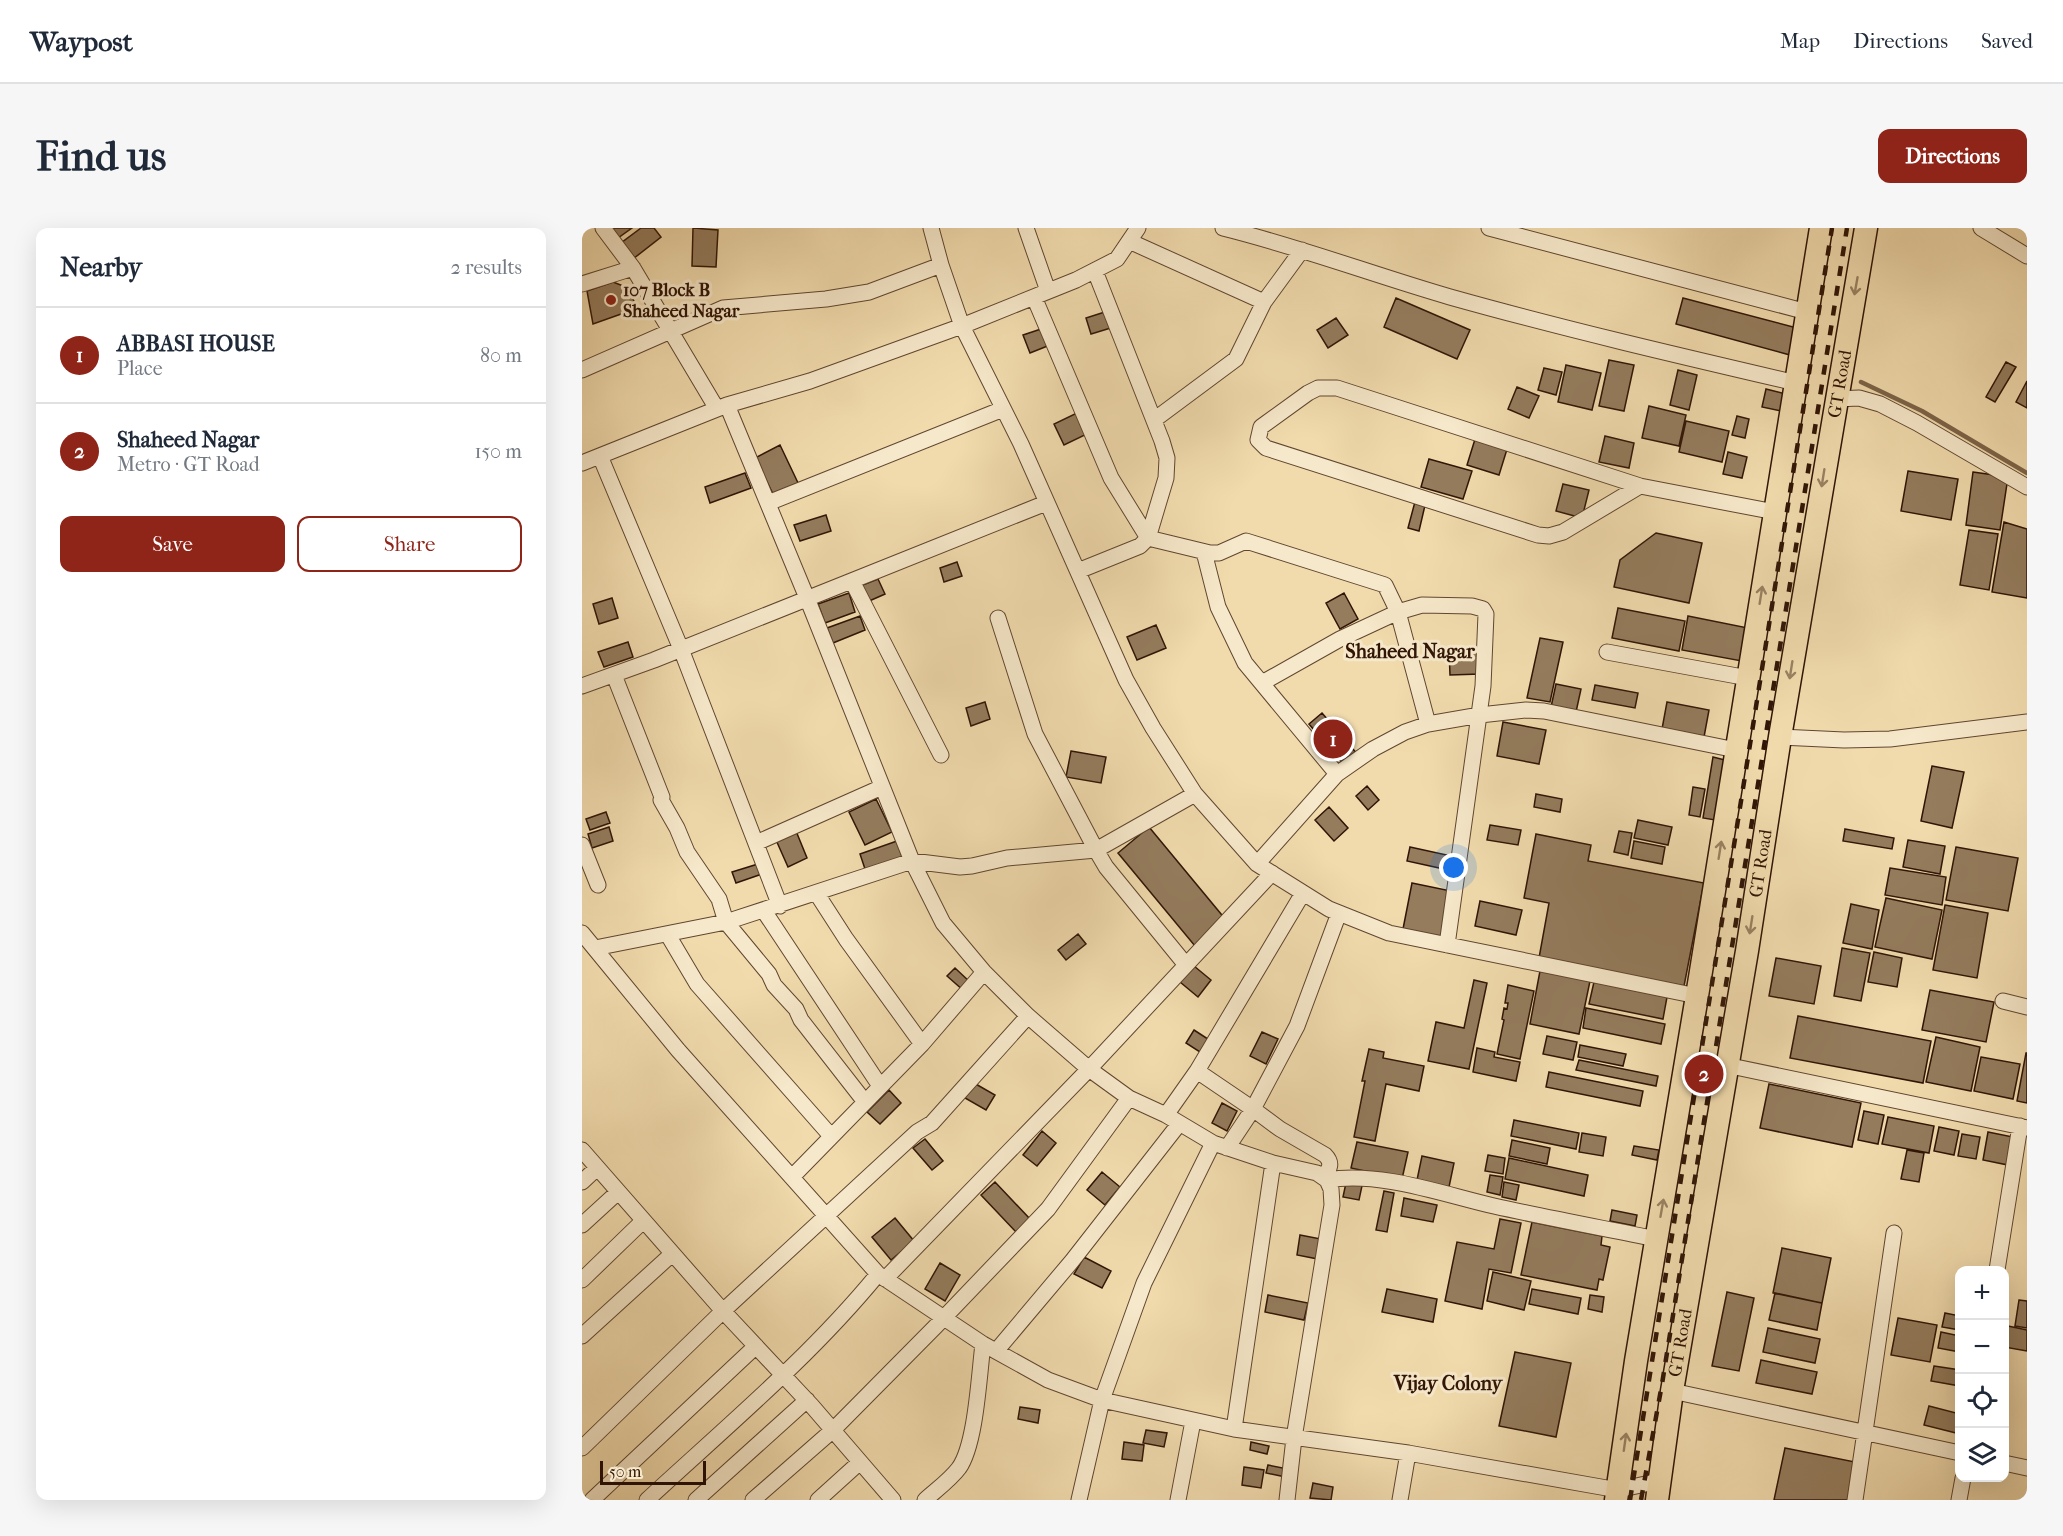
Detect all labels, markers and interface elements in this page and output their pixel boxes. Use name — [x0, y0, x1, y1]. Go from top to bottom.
text: Waypost — [30, 25, 133, 58]
text: Map — [1780, 29, 1820, 53]
text: Directions — [1853, 29, 1948, 53]
text: Saved — [1981, 29, 2033, 53]
button: Directions — [1878, 129, 2027, 183]
text: Find us — [36, 132, 166, 181]
text: Nearby — [60, 252, 142, 283]
text: 2 results — [451, 256, 522, 279]
one-way arrow — [1850, 275, 1861, 295]
place label: 107 Block B Shaheed Nagar — [623, 280, 740, 322]
marker: 107 Block B Shaheed Nagar — [604, 293, 618, 307]
text: ABBASI HOUSE — [117, 331, 275, 357]
text: 1 — [76, 344, 83, 367]
text: 80 m — [480, 344, 522, 367]
street label: GT Road — [1824, 348, 1856, 420]
text: Place — [117, 357, 163, 380]
text: Shaheed Nagar — [117, 427, 259, 453]
text: 2 — [74, 440, 85, 463]
text: 150 m — [474, 440, 522, 463]
text: Metro · GT Road — [117, 453, 260, 476]
one-way arrow — [1817, 468, 1828, 487]
button: Save — [60, 516, 285, 572]
button: Share — [297, 516, 522, 572]
one-way arrow — [1756, 586, 1767, 605]
district label: Shaheed Nagar — [1345, 640, 1475, 663]
one-way arrow — [1786, 660, 1797, 680]
pin: 1 — [1314, 716, 1353, 762]
street label: GT Road — [1745, 828, 1776, 899]
one-way arrow — [1714, 840, 1725, 860]
your location — [1439, 853, 1468, 882]
one-way arrow — [1746, 915, 1757, 935]
pin: 2 — [1684, 1052, 1724, 1096]
one-way arrow — [1656, 1199, 1667, 1218]
map controls — [1955, 1266, 2009, 1482]
button: + — [1955, 1266, 2009, 1320]
street label: GT Road — [1664, 1307, 1696, 1378]
button: − — [1955, 1320, 2009, 1374]
district label: Vijay Colony — [1393, 1372, 1503, 1395]
button: locate — [1955, 1374, 2009, 1428]
button: layers — [1955, 1428, 2009, 1482]
one-way arrow — [1619, 1433, 1630, 1453]
scale bar — [600, 1458, 706, 1486]
text: 50 m — [609, 1462, 641, 1481]

